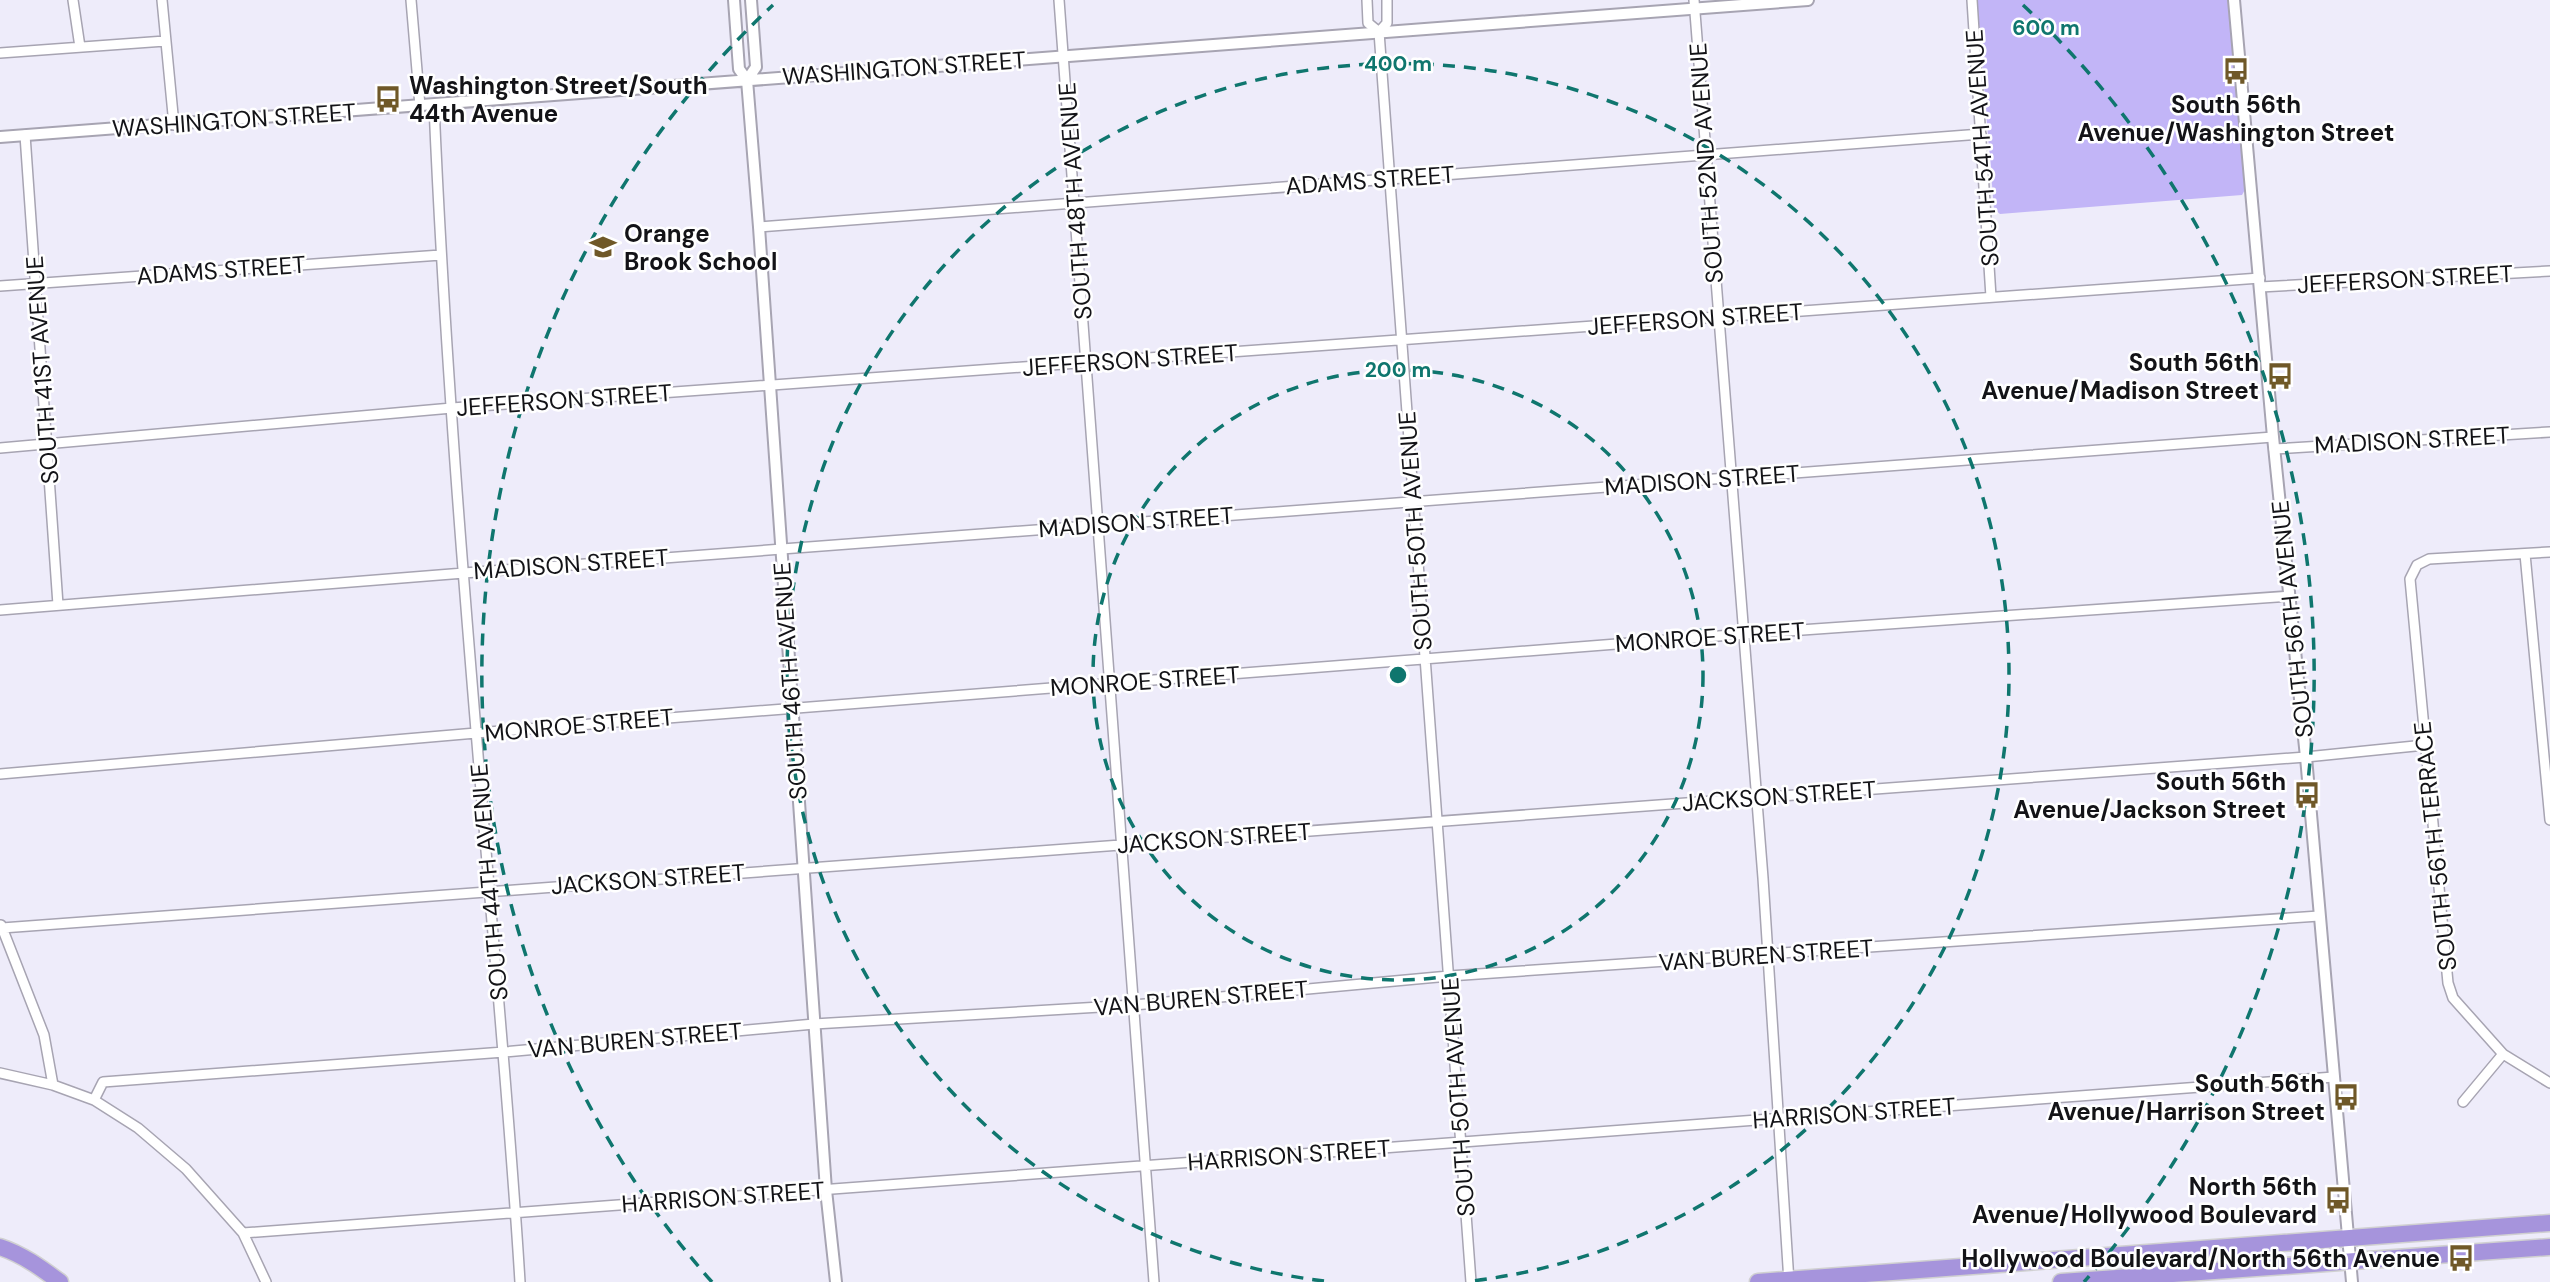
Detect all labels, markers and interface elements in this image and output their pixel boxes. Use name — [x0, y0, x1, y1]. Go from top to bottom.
text: 600 m — [2012, 14, 2080, 42]
street label: SOUTH 54TH AVENUE — [1958, 28, 2006, 268]
street label: SOUTH 52ND AVENUE — [1682, 42, 1730, 284]
street label: WASHINGTON STREET — [781, 44, 1027, 92]
text: 400 m — [1364, 50, 1432, 78]
bus stop icon: South 56th Avenue/Washington Street — [2221, 56, 2251, 86]
place label: Washington Street/South 44th Avenue — [409, 70, 708, 129]
street label: SOUTH 48TH AVENUE — [1051, 81, 1099, 321]
bus stop icon: Washington Street/South 44th Avenue — [373, 84, 403, 114]
place label: South 56th Avenue/Washington Street — [2078, 89, 2394, 148]
street label: WASHINGTON STREET — [111, 96, 357, 144]
street label: ADAMS STREET — [1284, 159, 1456, 201]
place label: Orange Brook School — [624, 218, 777, 277]
school or university icon: Orange Brook School — [588, 232, 618, 262]
street label: ADAMS STREET — [135, 249, 307, 291]
street label: SOUTH 41ST AVENUE — [19, 255, 65, 485]
street label: JEFFERSON STREET — [2296, 258, 2514, 300]
street label: JEFFERSON STREET — [1586, 296, 1804, 342]
street label: JEFFERSON STREET — [1021, 337, 1239, 383]
place label: South 56th Avenue/Madison Street — [1981, 347, 2259, 406]
text: 200 m — [1365, 356, 1431, 384]
bus stop icon: South 56th Avenue/Madison Street — [2265, 361, 2295, 391]
street label: JEFFERSON STREET — [455, 377, 673, 423]
street label: SOUTH 50TH AVENUE — [1391, 410, 1439, 652]
street label: MADISON STREET — [2314, 419, 2510, 461]
street label: MADISON STREET — [1603, 458, 1801, 502]
street label: SOUTH 56TH AVENUE — [2264, 499, 2320, 739]
street label: MADISON STREET — [1037, 500, 1235, 544]
street label: MADISON STREET — [472, 542, 670, 586]
street label: SOUTH 46TH AVENUE — [766, 561, 814, 801]
street label: MONROE STREET — [1614, 615, 1806, 659]
street label: MONROE STREET — [1049, 659, 1241, 703]
centre of rings — [1386, 663, 1410, 687]
street label: MONROE STREET — [483, 701, 675, 749]
street label: SOUTH 56TH TERRACE — [2406, 720, 2464, 972]
street label: SOUTH 44TH AVENUE — [463, 762, 515, 1002]
place label: South 56th Avenue/Jackson Street — [2013, 766, 2286, 825]
street label: JACKSON STREET — [1681, 774, 1877, 818]
bus stop icon: South 56th Avenue/Jackson Street — [2292, 780, 2322, 810]
street label: JACKSON STREET — [1116, 816, 1312, 860]
street label: JACKSON STREET — [550, 857, 746, 901]
street label: VAN BUREN STREET — [1657, 932, 1875, 978]
street label: VAN BUREN STREET — [1092, 973, 1310, 1023]
street label: SOUTH 50TH AVENUE — [1434, 976, 1482, 1218]
street label: VAN BUREN STREET — [526, 1015, 744, 1065]
place label: South 56th Avenue/Harrison Street — [2048, 1068, 2325, 1127]
bus stop icon: South 56th Avenue/Harrison Street — [2331, 1082, 2361, 1112]
street label: HARRISON STREET — [1751, 1090, 1957, 1136]
street label: HARRISON STREET — [1186, 1132, 1392, 1178]
place label: North 56th Avenue/Hollywood Boulevard — [1972, 1171, 2317, 1230]
street label: HARRISON STREET — [620, 1174, 826, 1220]
bus stop icon: North 56th Avenue/Hollywood Boulevard — [2323, 1185, 2353, 1215]
place label: Hollywood Boulevard/North 56th Avenue — [1961, 1243, 2440, 1274]
bus stop icon: Hollywood Boulevard/North 56th Avenue — [2446, 1243, 2476, 1273]

